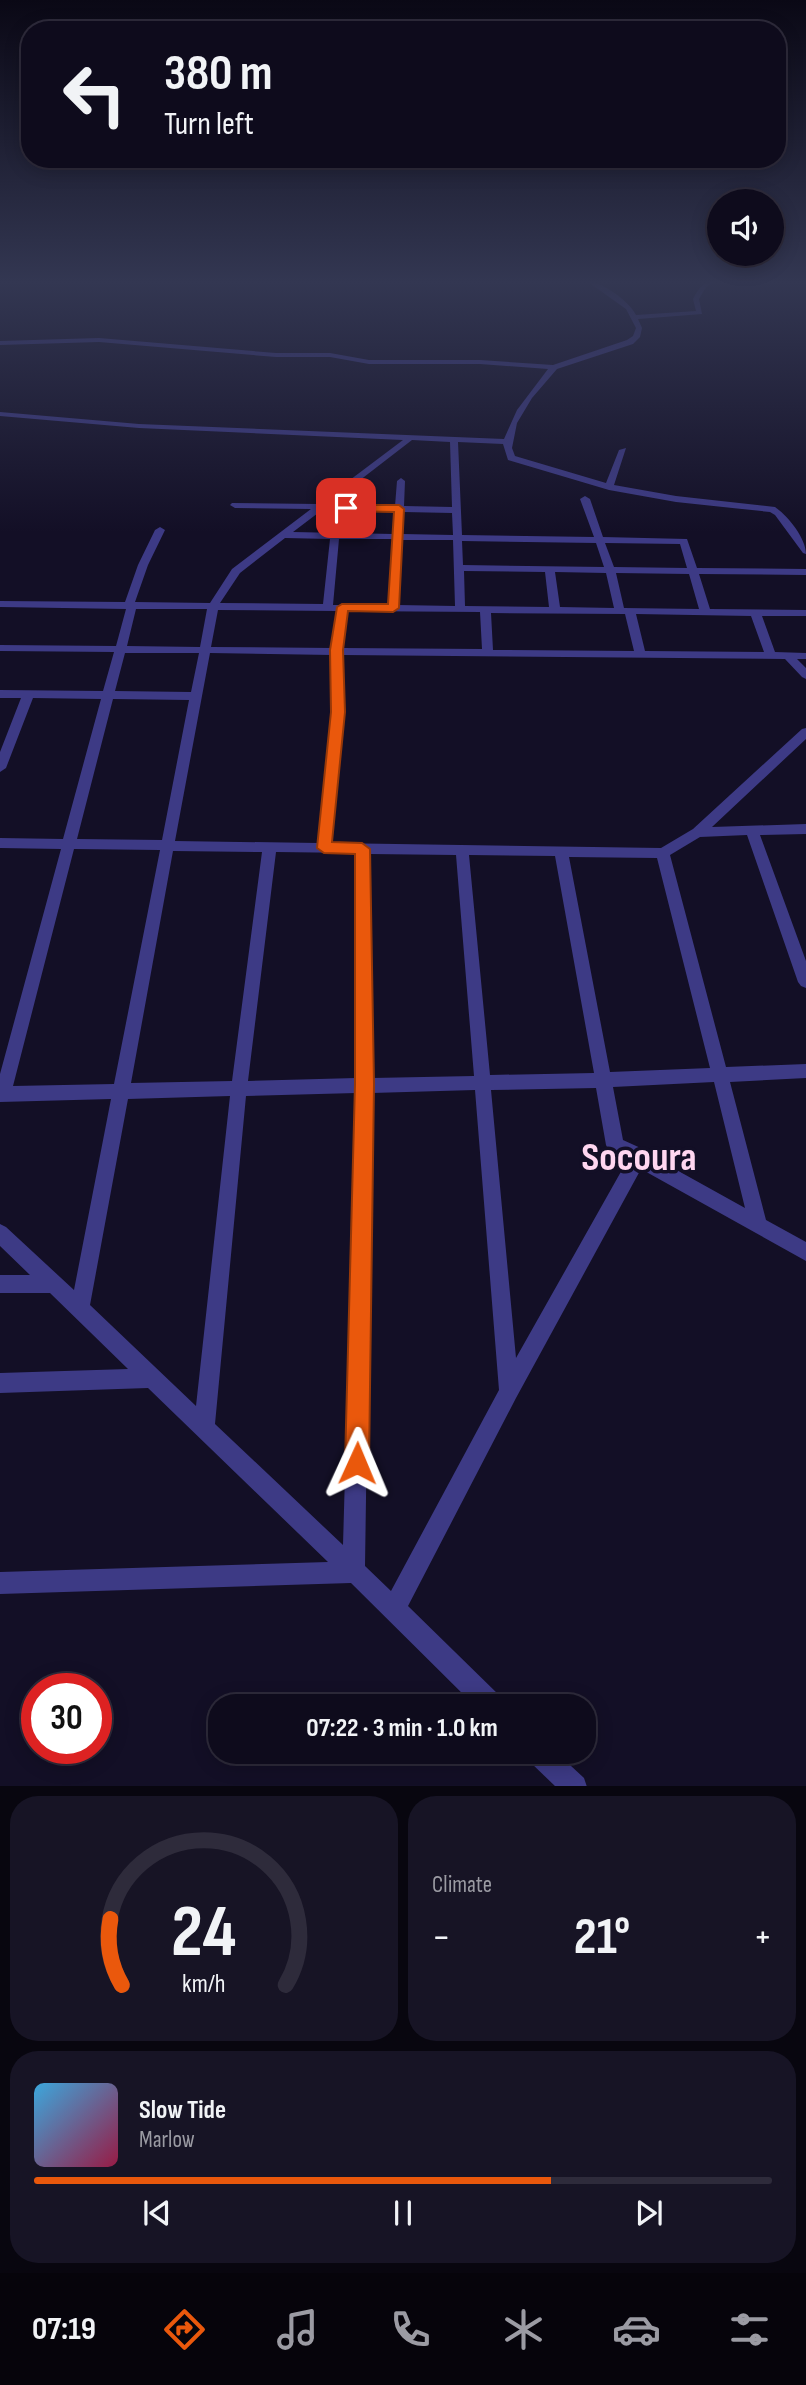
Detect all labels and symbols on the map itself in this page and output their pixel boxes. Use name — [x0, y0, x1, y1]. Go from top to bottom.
pin — [316, 478, 376, 538]
district label: Socoura — [581, 1134, 697, 1182]
position arrow — [320, 1426, 394, 1500]
speed limit sign: 30 — [21, 1673, 112, 1764]

